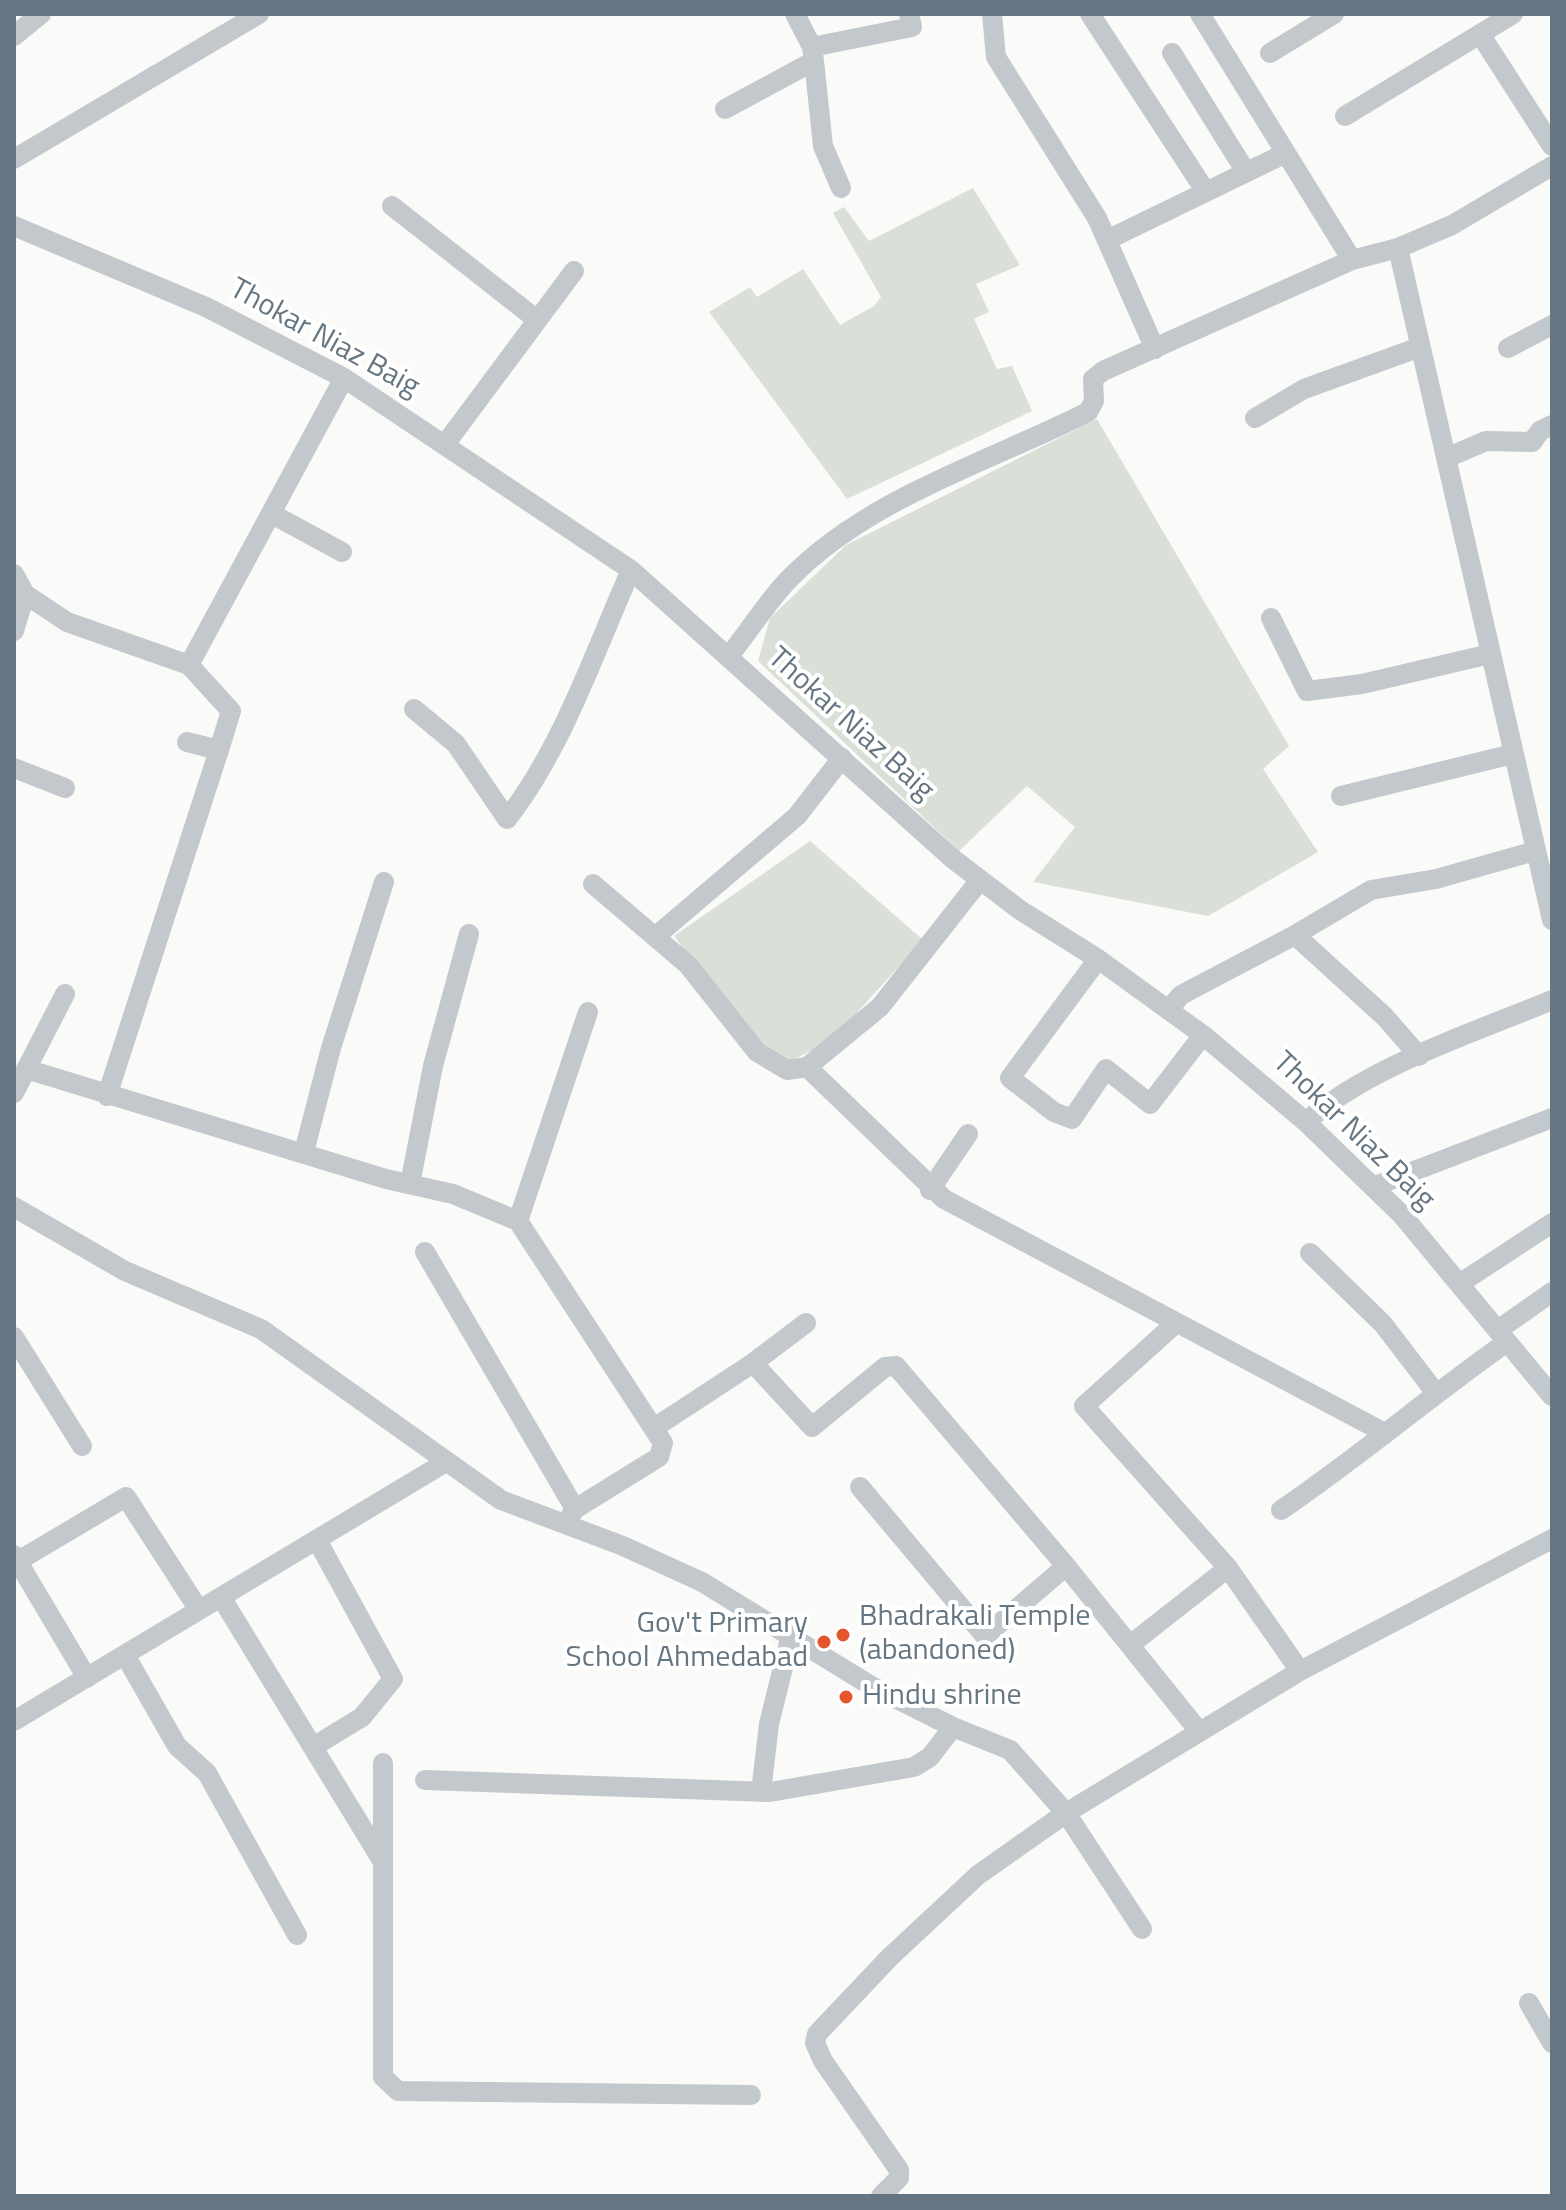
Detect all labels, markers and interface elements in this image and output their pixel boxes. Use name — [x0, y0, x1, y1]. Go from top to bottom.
street label: Thokar Niaz Baig — [223, 272, 425, 406]
street label: Thokar Niaz Baig — [759, 641, 941, 809]
street label: Thokar Niaz Baig — [1264, 1046, 1442, 1218]
place label: Bhadrakali Temple (abandoned) — [859, 1600, 1090, 1670]
place label: Gov't Primary School Ahmedabad — [566, 1607, 808, 1678]
marker: Bhadrakali Temple (abandoned) — [834, 1626, 852, 1644]
marker: Gov't Primary School Ahmedabad — [815, 1633, 833, 1651]
place label: Hindu shrine — [862, 1679, 1022, 1715]
marker: Hindu shrine — [837, 1688, 855, 1706]

